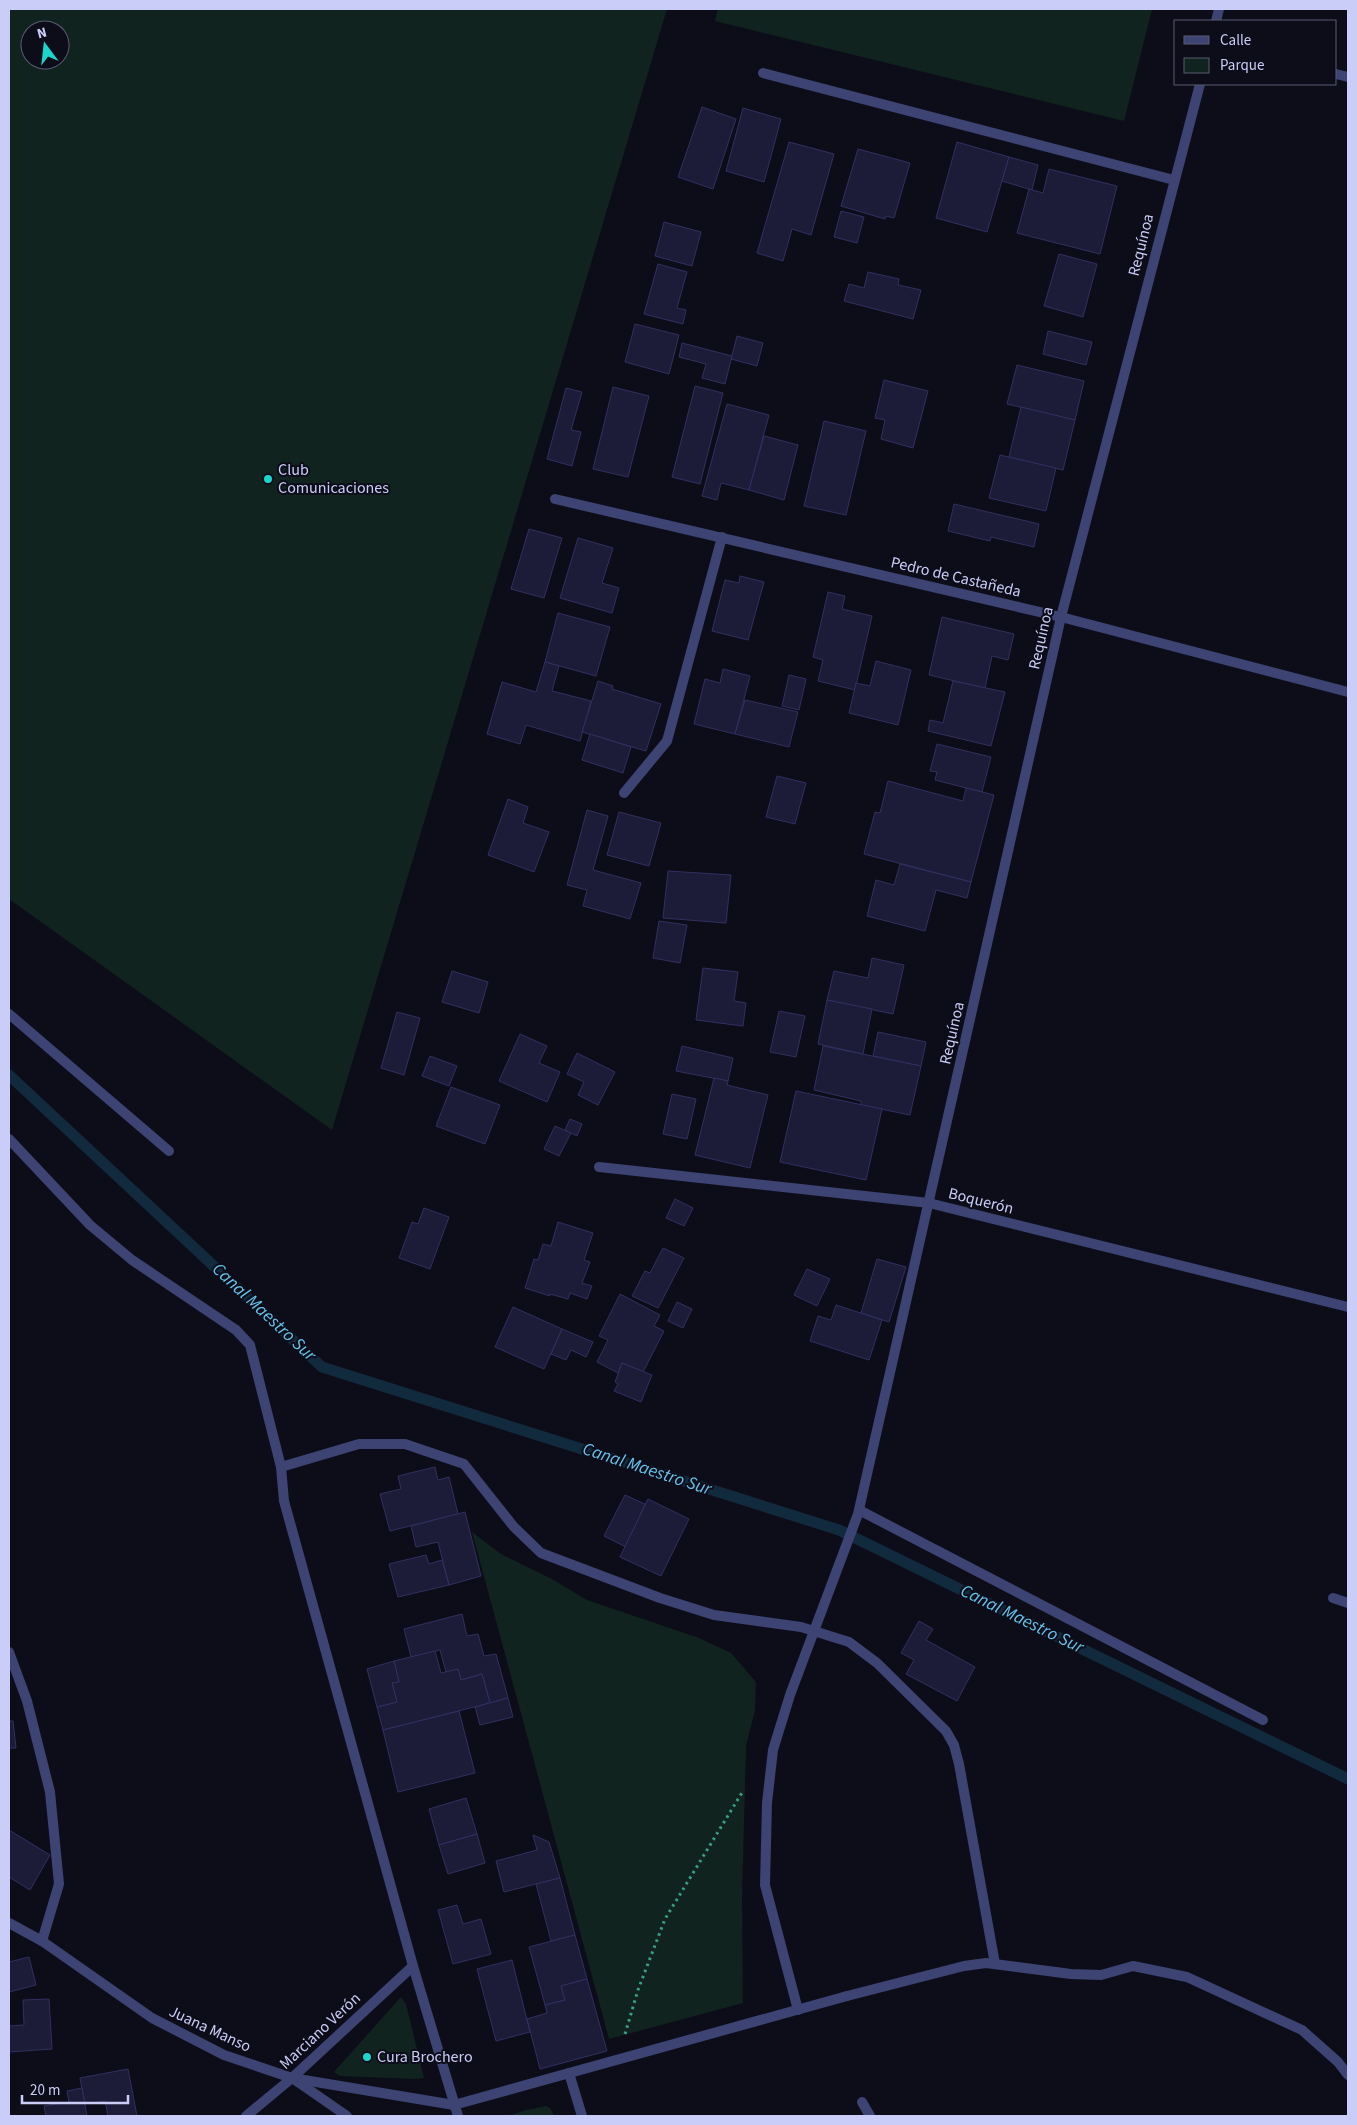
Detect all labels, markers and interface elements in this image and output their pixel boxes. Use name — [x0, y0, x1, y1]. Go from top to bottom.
north arrow — [20, 20, 70, 70]
legend — [1174, 20, 1337, 85]
text: N — [35, 23, 49, 44]
text: Calle — [1220, 30, 1251, 51]
text: Parque — [1220, 55, 1264, 76]
street label: Requínoa — [1123, 211, 1159, 279]
place label: Club Comunicaciones — [278, 459, 389, 499]
marker: Club Comunicaciones — [262, 473, 274, 485]
street label: Pedro de Castañeda — [889, 551, 1023, 603]
street label: Requínoa — [1023, 605, 1059, 671]
street label: Requínoa — [934, 1000, 970, 1066]
street label: Boquerón — [946, 1182, 1016, 1220]
water label: Canal Maestro Sur — [206, 1257, 322, 1367]
water label: Canal Maestro Sur — [579, 1436, 715, 1502]
water label: Canal Maestro Sur — [956, 1578, 1089, 1660]
street label: Marciano Verón — [275, 1988, 365, 2074]
street label: Juana Manso — [165, 2000, 255, 2058]
place label: Cura Brochero — [377, 2046, 473, 2068]
marker: Cura Brochero — [361, 2051, 373, 2063]
scale bar — [22, 2072, 129, 2104]
text: 20 m — [30, 2080, 60, 2101]

